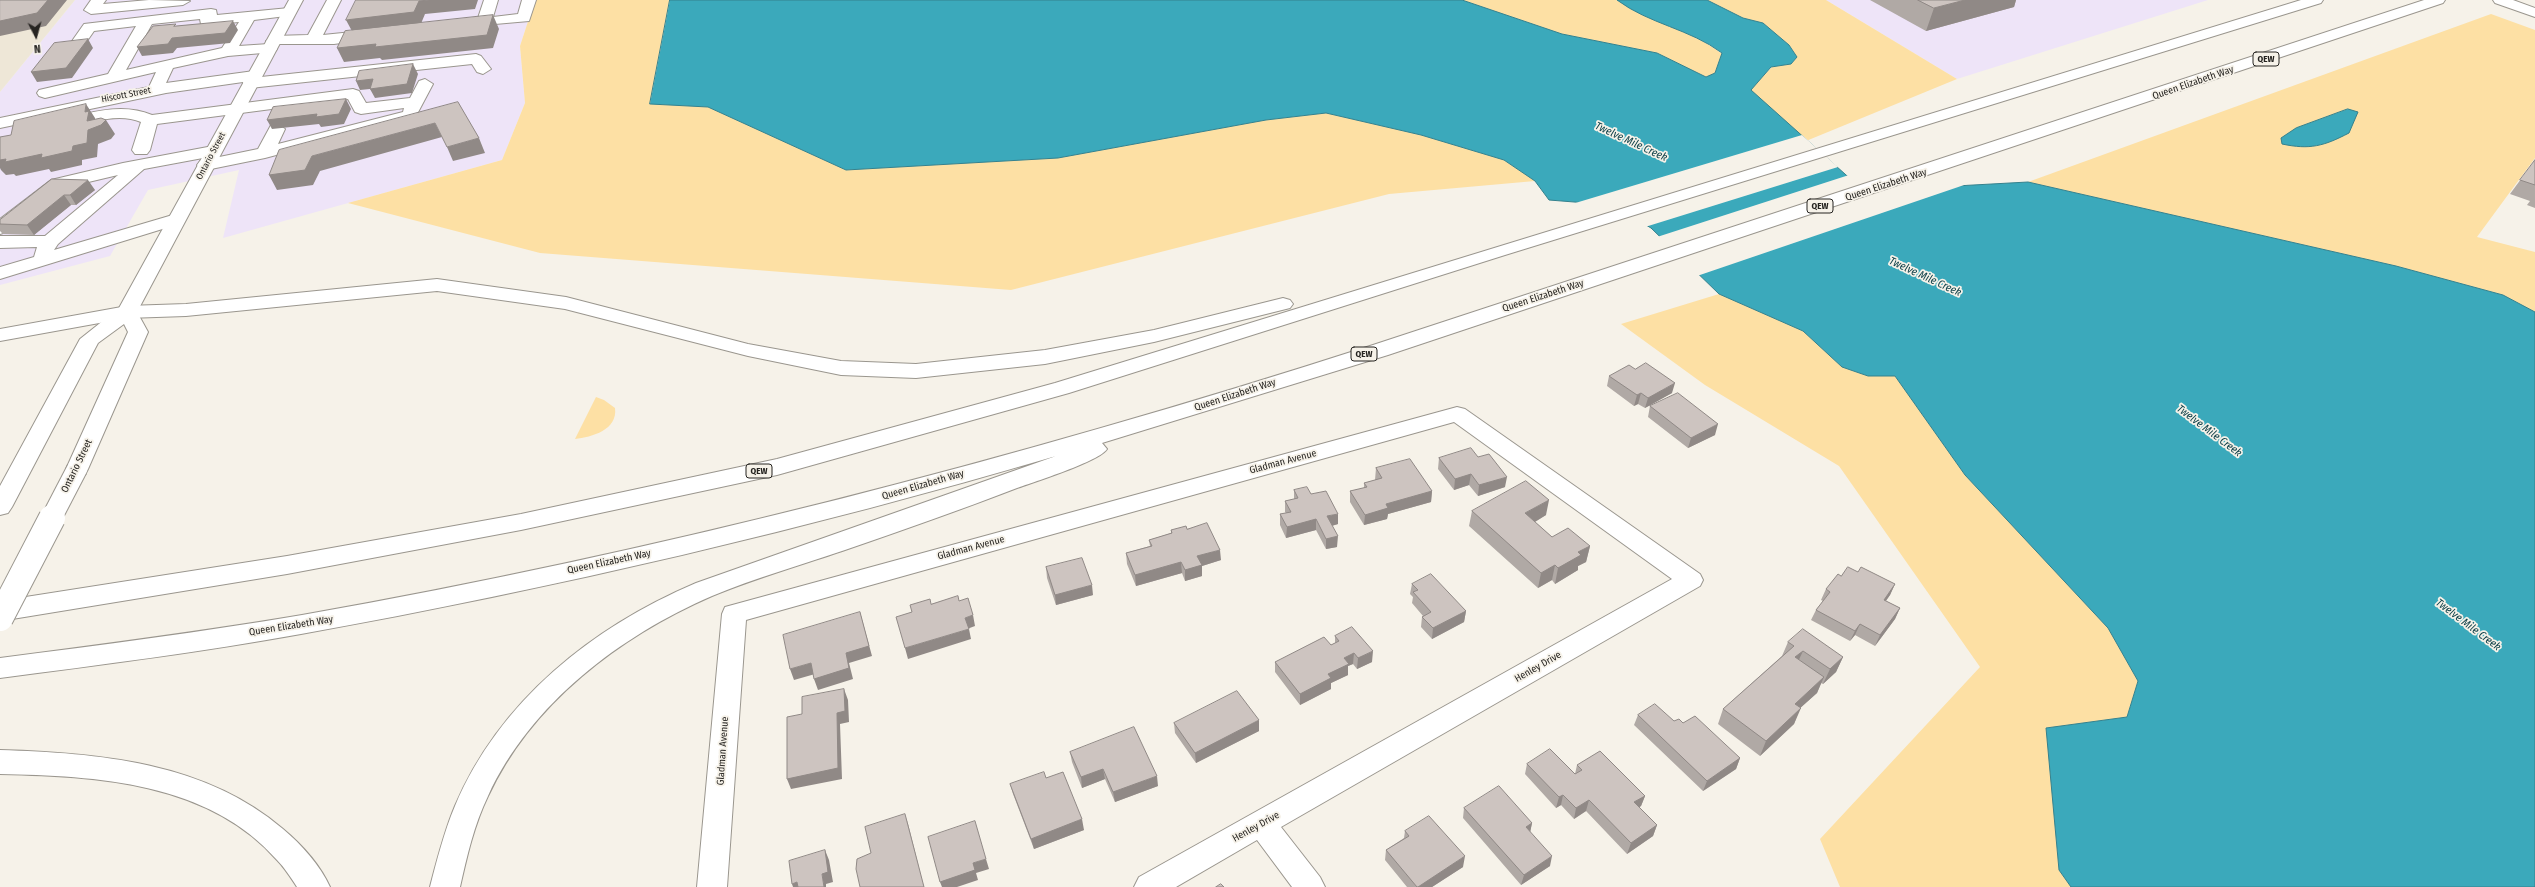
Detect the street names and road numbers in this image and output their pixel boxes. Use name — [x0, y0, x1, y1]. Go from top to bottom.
road number: QEW — [2253, 52, 2279, 66]
street label: Queen Elizabeth Way — [2151, 63, 2235, 103]
street label: Hiscott Street — [100, 85, 152, 105]
street label: Ontario Street — [194, 130, 228, 182]
street label: Queen Elizabeth Way — [1844, 166, 1928, 204]
road number: QEW — [1807, 199, 1833, 213]
street label: Queen Elizabeth Way — [1501, 277, 1585, 315]
road number: QEW — [1351, 347, 1377, 361]
street label: Queen Elizabeth Way — [1193, 376, 1277, 414]
street label: Ontario Street — [59, 437, 95, 495]
street label: Gladman Avenue — [1248, 447, 1318, 477]
road number: QEW — [746, 464, 772, 478]
street label: Queen Elizabeth Way — [880, 468, 966, 502]
street label: Gladman Avenue — [936, 533, 1006, 563]
street label: Queen Elizabeth Way — [566, 547, 652, 577]
street label: Queen Elizabeth Way — [248, 613, 334, 639]
street label: Henley Drive — [1513, 649, 1563, 685]
street label: Gladman Avenue — [715, 716, 731, 786]
street label: Henley Drive — [1230, 809, 1282, 845]

